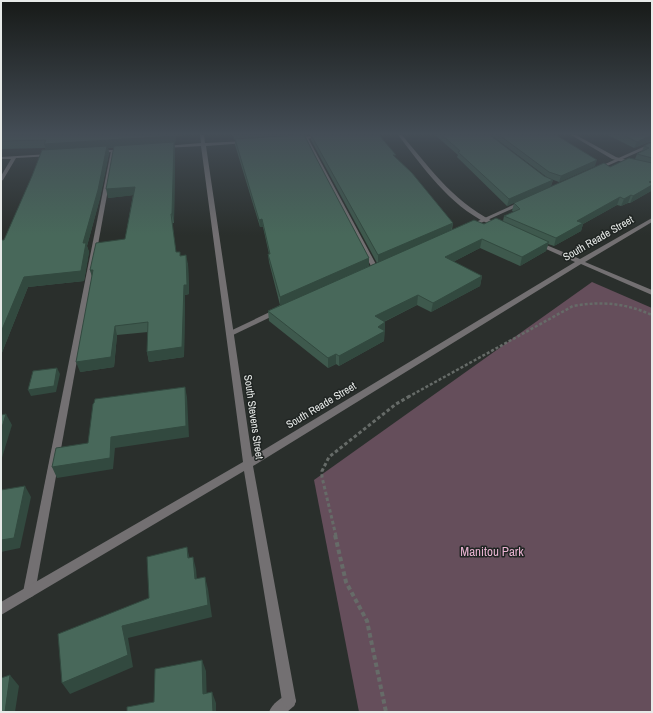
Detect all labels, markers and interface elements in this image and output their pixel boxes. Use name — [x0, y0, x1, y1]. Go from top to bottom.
street label: South Reade Street — [560, 212, 636, 264]
street label: South Stevens Street — [241, 374, 267, 461]
street label: South Reade Street — [283, 378, 359, 431]
park label: Manitou Park — [460, 543, 524, 560]

